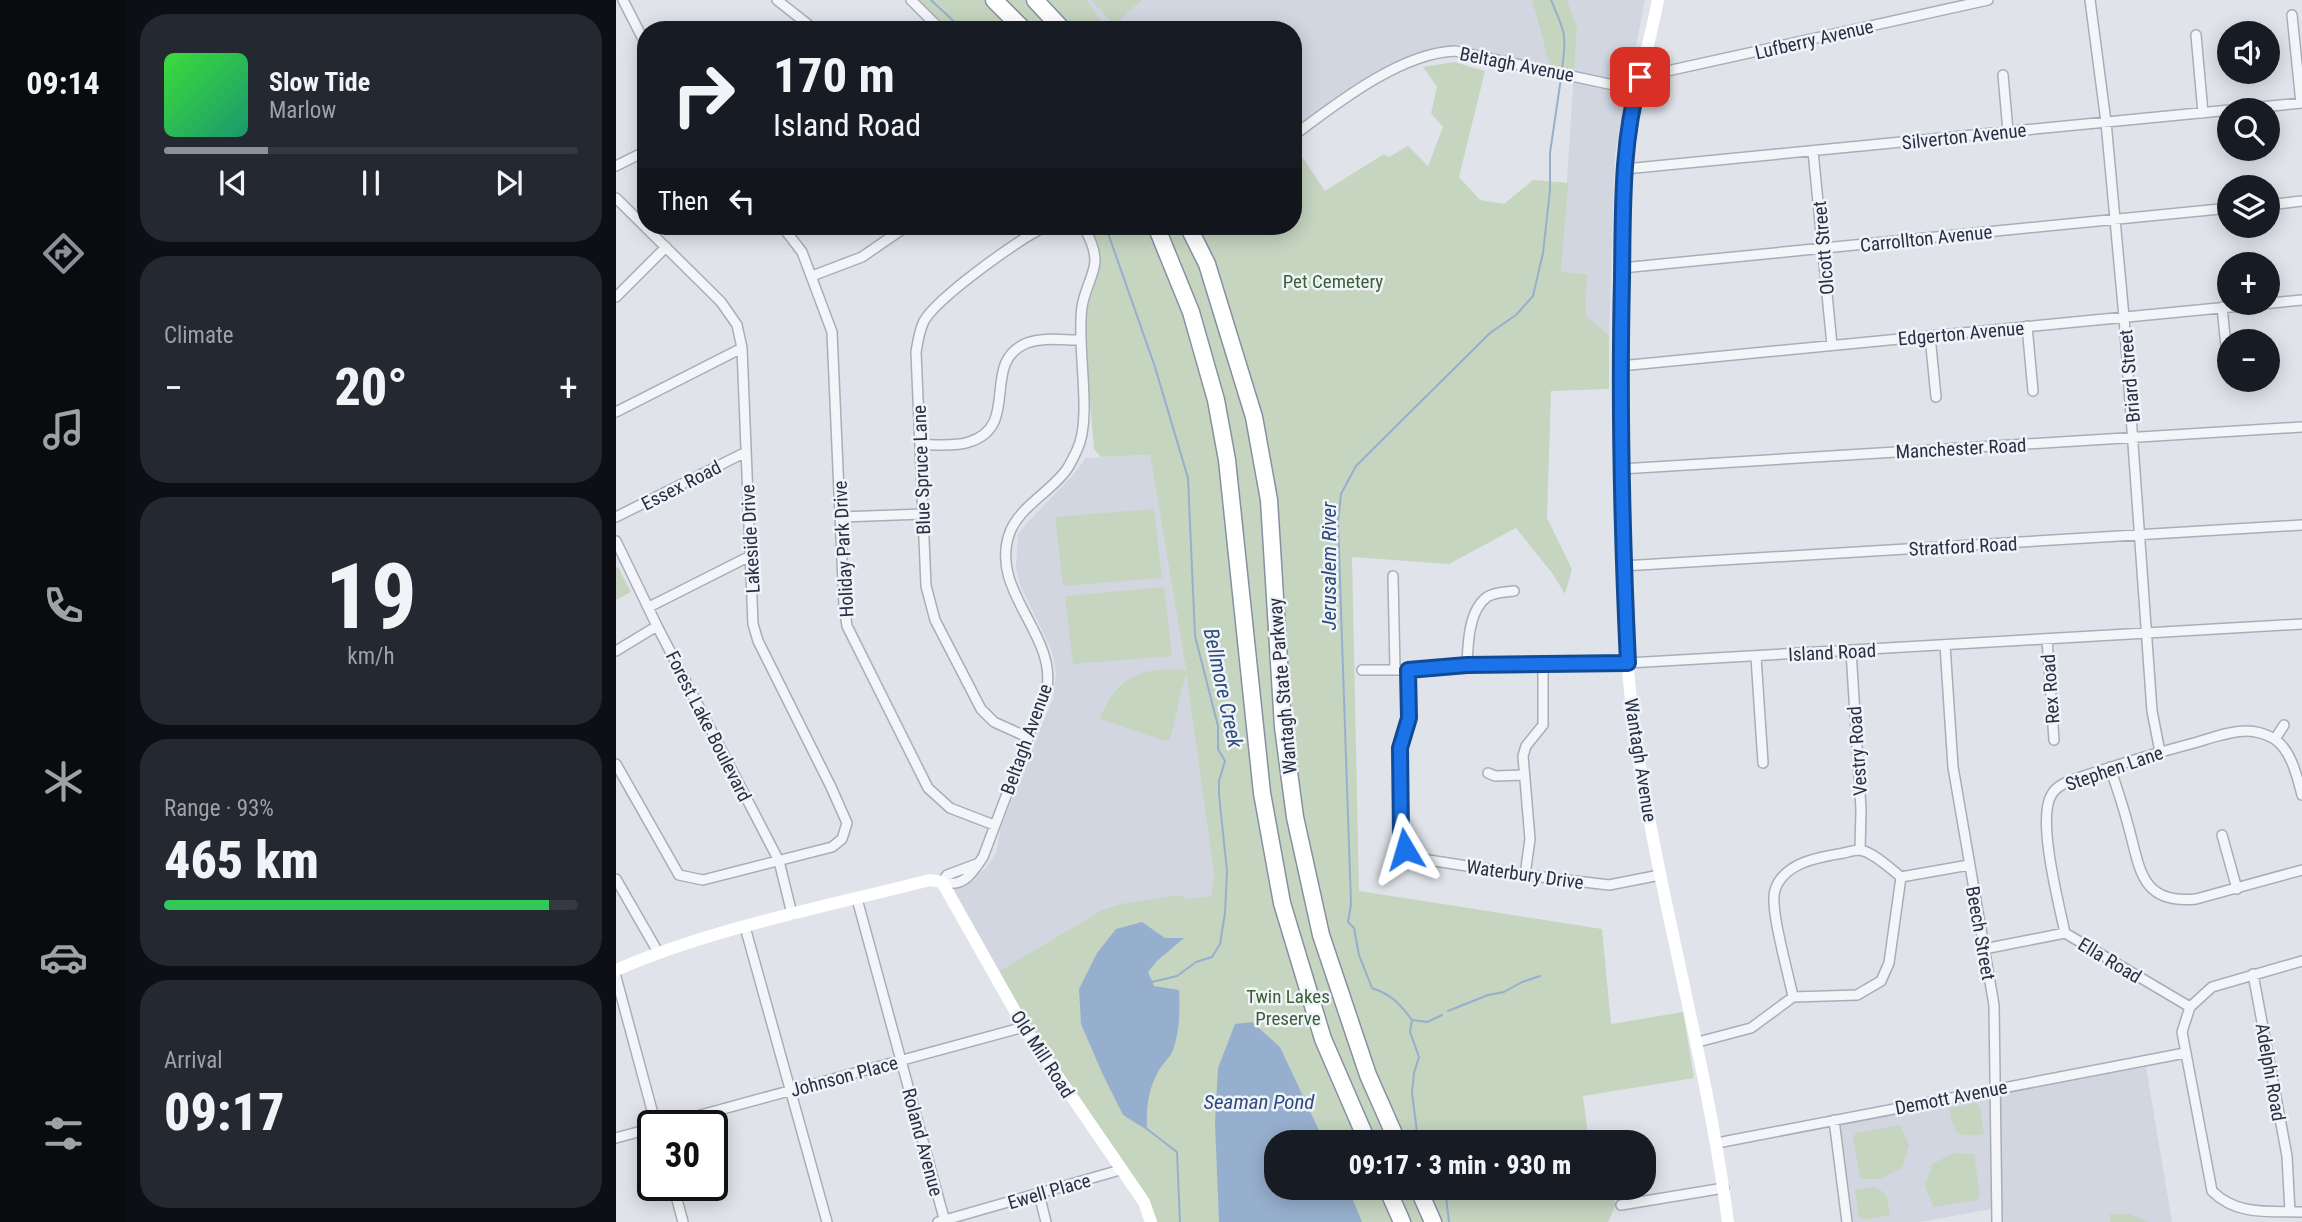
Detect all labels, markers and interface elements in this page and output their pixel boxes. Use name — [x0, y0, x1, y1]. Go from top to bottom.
street label: Lufberry Avenue — [1753, 15, 1876, 64]
map controls — [2217, 21, 2280, 392]
button: sound — [2217, 21, 2280, 84]
street label: Beltagh Avenue — [1458, 42, 1576, 87]
text: 170 m — [773, 47, 895, 104]
pin — [1610, 47, 1670, 107]
icon: right — [658, 49, 749, 140]
icon: arrive — [1621, 58, 1659, 96]
text: 09:14 — [26, 64, 100, 102]
text: Slow Tide — [269, 67, 370, 97]
text: Marlow — [269, 97, 336, 124]
button: search — [2217, 98, 2280, 161]
text: Island Road — [773, 106, 921, 144]
street label: Silverton Avenue — [1901, 119, 2027, 154]
icon: previous — [214, 164, 252, 202]
icon: pause — [352, 164, 390, 202]
icon: next — [490, 164, 528, 202]
button: layers — [2217, 175, 2280, 238]
icon: left — [723, 182, 761, 220]
text: Then — [658, 186, 709, 216]
street label: Olcott Street — [1808, 200, 1839, 296]
street label: Carrollton Avenue — [1859, 220, 1993, 257]
icon: directions — [39, 229, 88, 278]
button: + — [2217, 252, 2280, 315]
park label: Pet Cemetery — [1283, 270, 1383, 293]
street label: Edgerton Avenue — [1897, 317, 2025, 350]
text: Climate — [164, 322, 234, 349]
street label: Briard Street — [2114, 328, 2145, 424]
button: − — [2217, 329, 2280, 392]
text: 20° — [334, 357, 408, 418]
text: − — [164, 366, 183, 410]
text: + — [559, 366, 578, 410]
icon: music — [39, 405, 88, 454]
street label: Blue Spruce Lane — [908, 405, 935, 535]
street label: Manchester Road — [1895, 434, 2027, 463]
street label: Essex Road — [637, 456, 725, 515]
street label: Holiday Park Drive — [828, 480, 859, 618]
street label: Lakeside Drive — [736, 484, 765, 594]
water label: Jerusalem River — [1317, 501, 1341, 630]
street label: Stratford Road — [1908, 532, 2018, 561]
text: 19 — [325, 544, 417, 650]
icon: phone — [39, 581, 88, 630]
street label: Wantagh State Parkway — [1263, 597, 1302, 775]
water label: Bellmore Creek — [1199, 626, 1248, 751]
street label: Island Road — [1787, 639, 1877, 666]
text: km/h — [347, 643, 395, 670]
street label: Forest Lake Boulevard — [661, 647, 756, 805]
street label: Rex Road — [2037, 653, 2064, 725]
street label: Beltagh Avenue — [996, 681, 1057, 798]
street label: Wantagh Avenue — [1619, 697, 1662, 824]
street label: Vestry Road — [1843, 705, 1872, 797]
street label: Stephen Lane — [2062, 741, 2166, 796]
icon: climate — [39, 757, 88, 806]
text: Range · 93% — [164, 795, 274, 822]
position arrow — [1368, 812, 1442, 886]
text: 465 km — [164, 830, 319, 891]
street label: Waterbury Drive — [1465, 855, 1585, 894]
street label: Beech Street — [1961, 884, 2000, 982]
icon: car — [39, 933, 88, 982]
street label: Ella Road — [2074, 933, 2146, 988]
park label: Twin Lakes Preserve — [1246, 985, 1330, 1030]
street label: Old Mill Road — [1006, 1006, 1079, 1102]
street label: Adelphi Road — [2251, 1021, 2290, 1123]
text: Arrival — [164, 1047, 223, 1074]
street label: Johnson Place — [788, 1051, 901, 1102]
street label: Demott Avenue — [1893, 1075, 2009, 1120]
text: 09:17 — [164, 1082, 284, 1143]
street label: Roland Avenue — [897, 1086, 948, 1199]
water label: Seaman Pond — [1204, 1090, 1315, 1114]
icon: filters — [39, 1109, 88, 1158]
speed limit sign: 30 — [637, 1110, 728, 1201]
text: 09:17 · 3 min · 930 m — [1349, 1150, 1571, 1180]
street label: Ewell Place — [1005, 1169, 1093, 1214]

